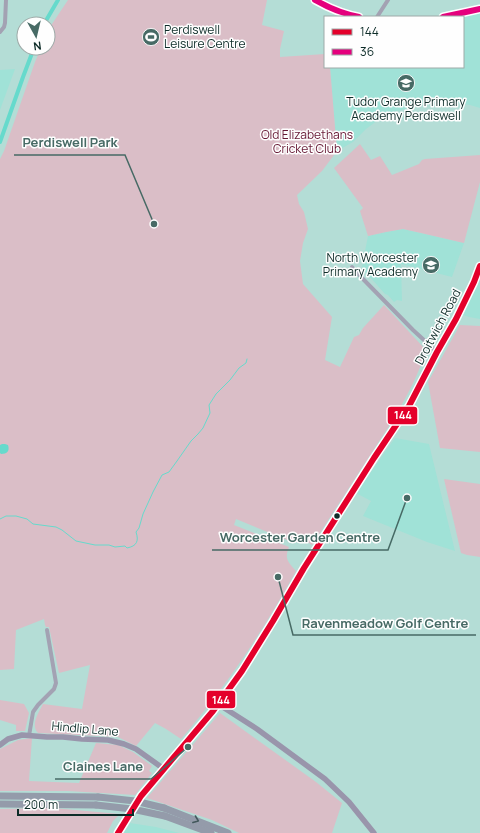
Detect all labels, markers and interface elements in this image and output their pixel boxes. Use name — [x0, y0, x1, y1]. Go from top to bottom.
north arrow — [16, 16, 56, 56]
legend — [324, 16, 464, 68]
place label: Perdiswell Leisure Centre — [164, 21, 246, 52]
text: 144 — [360, 23, 379, 40]
sports icon: Perdiswell Leisure Centre — [141, 27, 161, 47]
text: N — [32, 38, 42, 54]
text: 36 — [360, 43, 374, 60]
school or university icon: Tudor Grange Primary Academy Perdiswell — [396, 73, 416, 93]
place label: Tudor Grange Primary Academy Perdiswell — [346, 93, 466, 124]
park label: Old Elizabethans Cricket Club — [261, 126, 353, 157]
callout: Perdiswell Park — [14, 130, 125, 155]
text: Perdiswell Park — [22, 133, 119, 151]
place label: North Worcester Primary Academy — [323, 249, 419, 280]
school or university icon: North Worcester Primary Academy — [421, 255, 441, 275]
street label: Droitwich Road — [410, 286, 465, 368]
line badge: 144 — [387, 406, 418, 425]
text: 144 — [394, 407, 412, 422]
unlabelled marker — [332, 511, 342, 521]
callout: Worcester Garden Centre — [212, 525, 388, 550]
text: Worcester Garden Centre — [220, 528, 380, 546]
callout: Ravenmeadow Golf Centre — [293, 610, 476, 635]
text: Ravenmeadow Golf Centre — [302, 614, 469, 632]
line badge: 144 — [206, 690, 236, 709]
text: 144 — [212, 692, 230, 707]
street label: Hindlip Lane — [51, 717, 119, 740]
callout: Claines Lane — [55, 754, 151, 779]
text: Claines Lane — [63, 757, 143, 775]
scale bar — [18, 791, 133, 817]
text: 200 m — [24, 796, 58, 813]
one-way arrow — [192, 816, 199, 824]

